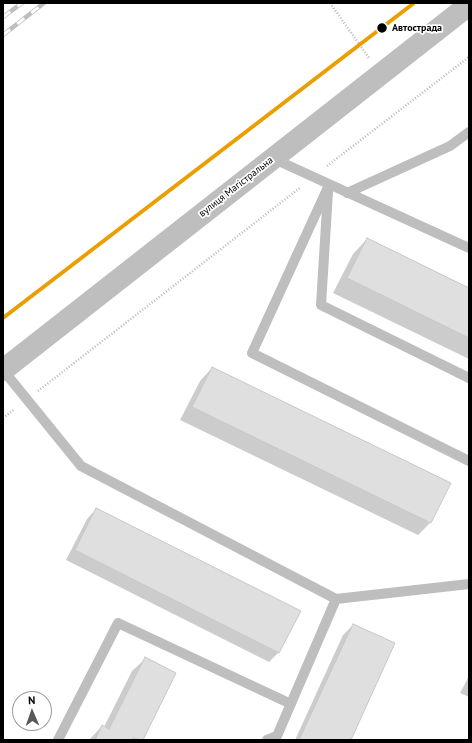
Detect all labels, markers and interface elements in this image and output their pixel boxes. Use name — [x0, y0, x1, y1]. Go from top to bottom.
marker: Автострада — [375, 21, 389, 35]
place label: Автострада — [392, 22, 442, 34]
street label: вулиця Магістральна — [197, 154, 275, 220]
north arrow — [12, 691, 52, 731]
text: N — [28, 693, 35, 707]

